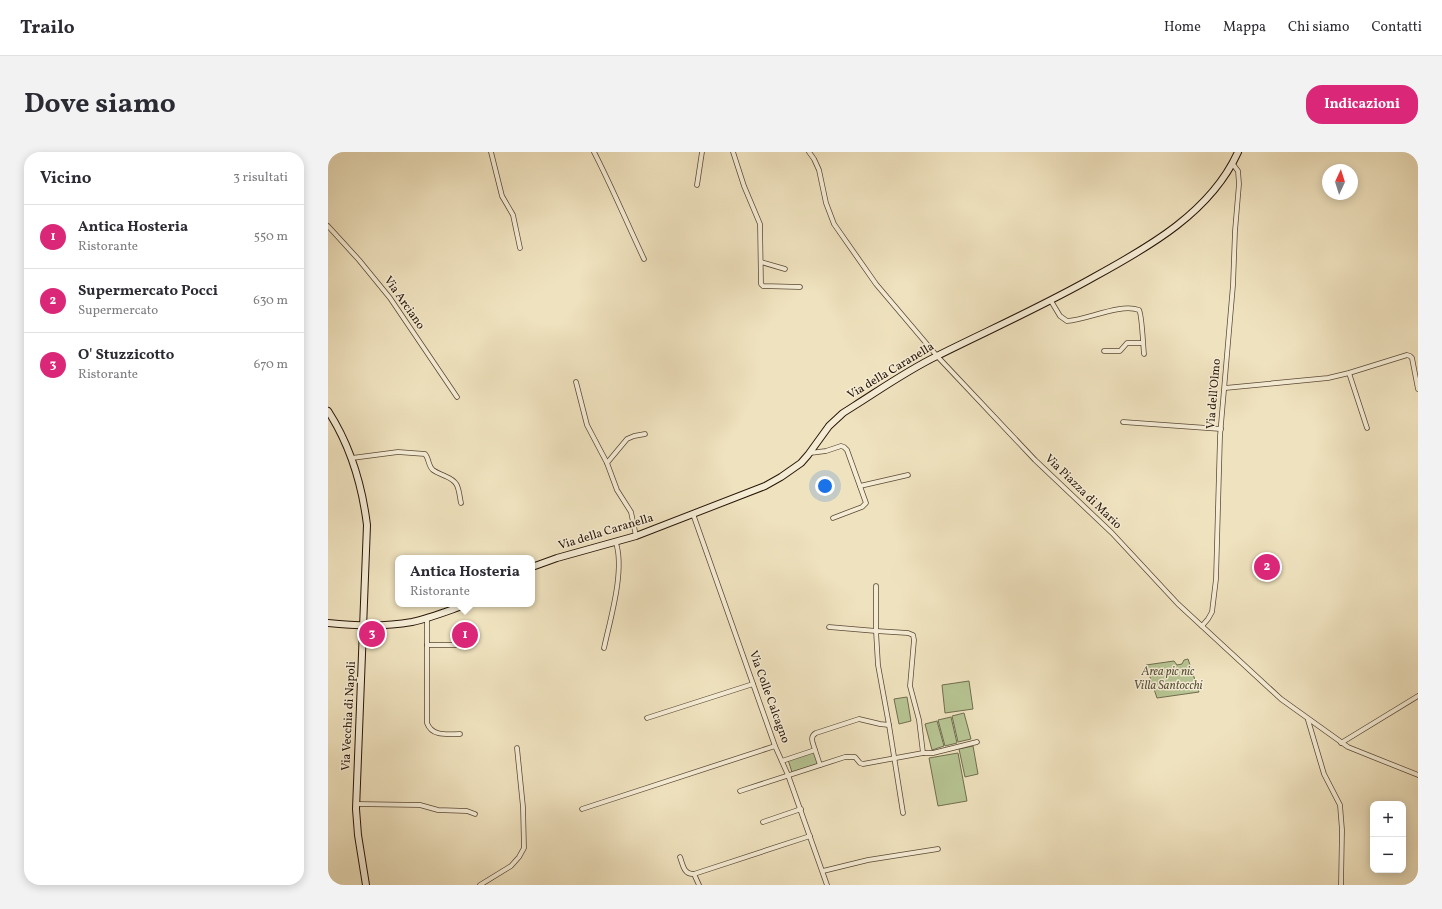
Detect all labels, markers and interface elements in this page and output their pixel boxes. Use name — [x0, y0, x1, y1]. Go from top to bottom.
text: Trailo — [20, 15, 75, 41]
text: Home — [1164, 18, 1201, 37]
text: Mappa — [1223, 18, 1266, 37]
text: Chi siamo — [1288, 18, 1349, 37]
text: Contatti — [1371, 18, 1422, 37]
text: Dove siamo — [24, 85, 176, 124]
button: Indicazioni — [1306, 85, 1418, 124]
north arrow — [1322, 164, 1358, 200]
text: Vicino — [40, 167, 91, 190]
text: 3 risultati — [233, 169, 288, 187]
text: Antica Hosteria — [78, 217, 188, 238]
text: 1 — [50, 228, 56, 246]
text: 550 m — [254, 228, 288, 246]
text: Ristorante — [78, 238, 138, 256]
street label: Via Arciano — [380, 273, 428, 333]
text: Supermercato Pocci — [78, 281, 218, 302]
text: 2 — [50, 292, 56, 310]
text: 630 m — [253, 292, 288, 310]
text: Supermercato — [78, 302, 158, 320]
street label: Via della Caranella — [845, 339, 937, 403]
text: O' Stuzzicotto — [78, 345, 174, 366]
text: 3 — [50, 356, 56, 374]
text: 670 m — [254, 356, 288, 374]
street label: Via dell'Olmo — [1203, 358, 1225, 430]
text: Ristorante — [78, 366, 138, 384]
street label: Via Piazza di Mario — [1041, 451, 1125, 533]
your location — [815, 476, 835, 496]
street label: Via della Caranella — [557, 510, 655, 554]
pin: 2 — [1254, 552, 1280, 582]
popup — [395, 555, 535, 607]
text: Antica Hosteria — [410, 562, 520, 583]
text: Ristorante — [410, 583, 470, 601]
pin: 3 — [359, 619, 385, 649]
pin: 1 — [452, 620, 478, 650]
street label: Via Colle Calcagno — [745, 648, 793, 746]
street label: Via Vecchia di Napoli — [338, 660, 360, 771]
park label: Area pic nic Villa Santocchi — [1133, 664, 1204, 694]
map controls — [1370, 801, 1406, 873]
button: + — [1370, 801, 1406, 837]
button: − — [1370, 837, 1406, 873]

